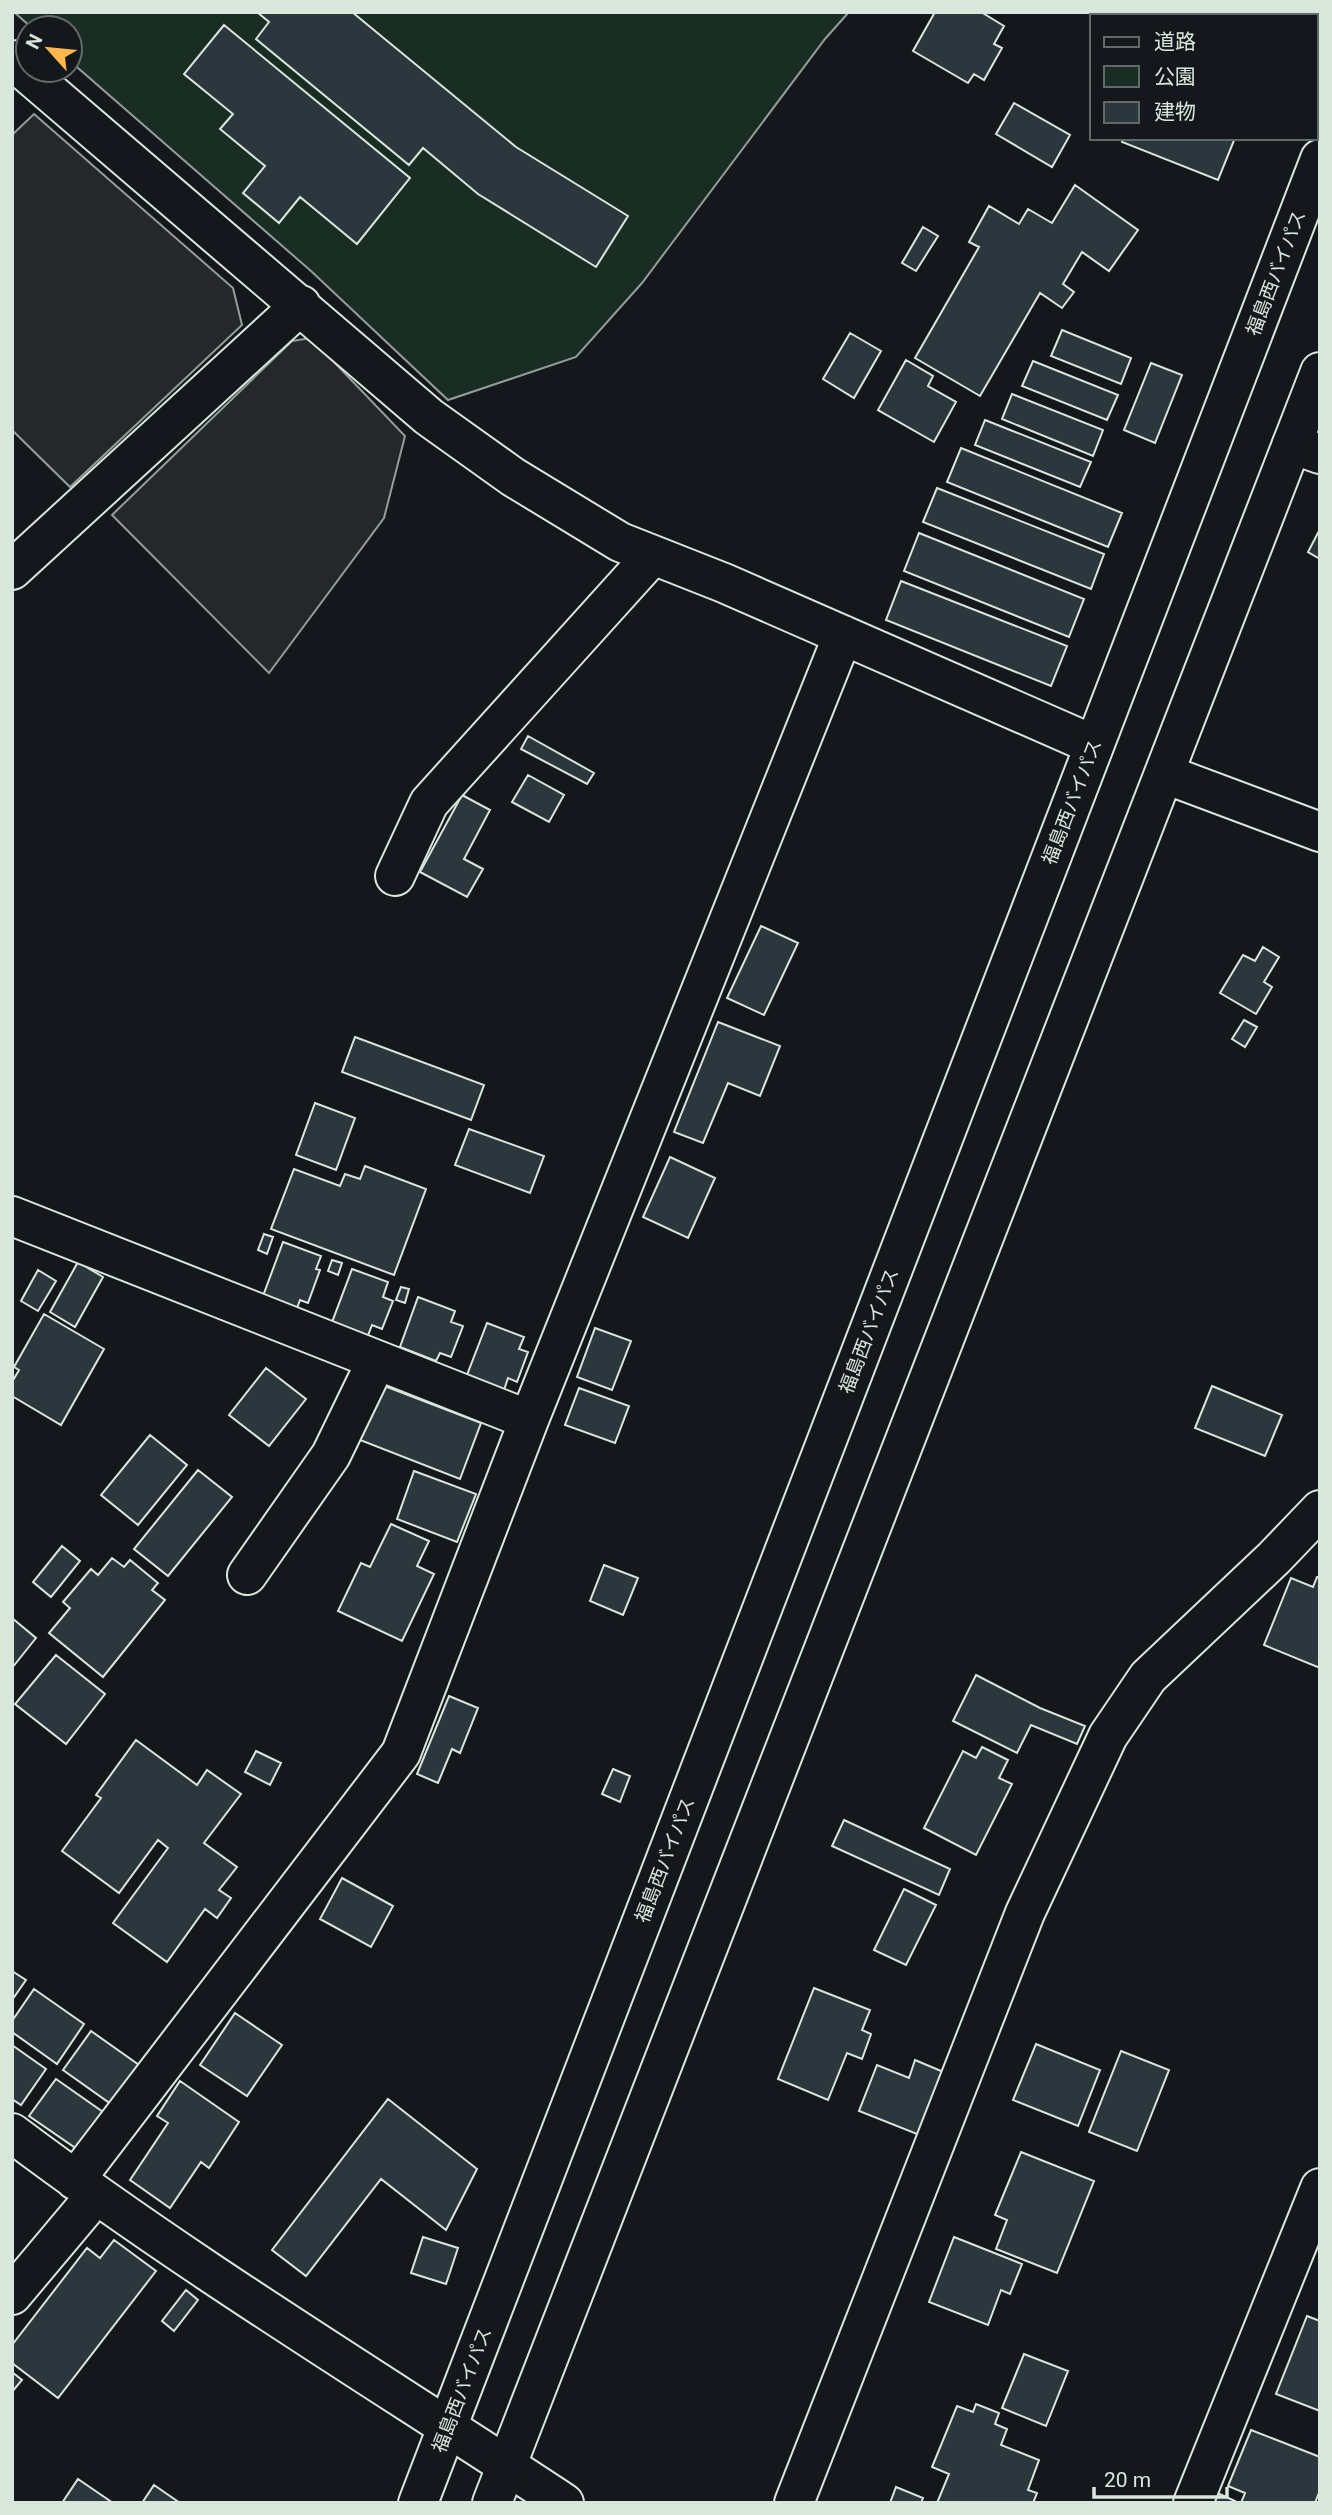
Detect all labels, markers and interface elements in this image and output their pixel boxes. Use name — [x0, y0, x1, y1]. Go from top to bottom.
north arrow — [14, 14, 84, 84]
legend — [1090, 14, 1318, 140]
text: N — [21, 30, 48, 53]
text: 道路 — [1154, 30, 1196, 54]
text: 公園 — [1154, 65, 1196, 89]
text: 建物 — [1154, 100, 1196, 124]
street label: 福島西バイパス — [1241, 207, 1311, 339]
street label: 福島西バイパス — [1037, 736, 1107, 868]
street label: 福島西バイパス — [834, 1265, 904, 1397]
street label: 福島西バイパス — [630, 1794, 700, 1926]
street label: 福島西バイパス — [427, 2324, 497, 2456]
scale bar — [1094, 2456, 1227, 2500]
text: 20 m — [1104, 2468, 1151, 2492]

